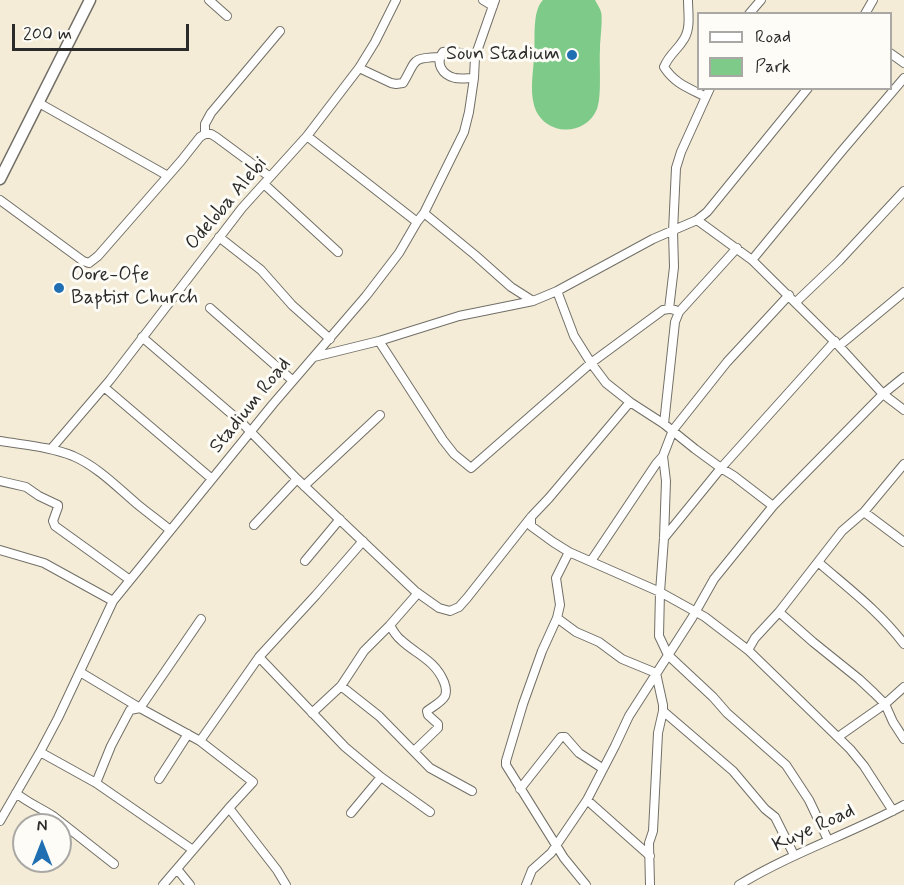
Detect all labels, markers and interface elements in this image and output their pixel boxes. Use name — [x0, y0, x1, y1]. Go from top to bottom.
scale bar — [15, 12, 192, 50]
legend — [697, 12, 892, 90]
text: 200 m — [23, 22, 72, 46]
text: Road — [755, 25, 791, 49]
place label: Soun Stadium — [446, 43, 560, 67]
marker: Soun Stadium — [565, 48, 579, 62]
text: Park — [755, 55, 791, 79]
street label: Odeloba Alebi — [181, 152, 273, 256]
place label: Oore-Ofe Baptist Church — [71, 264, 198, 311]
marker: Oore-Ofe Baptist Church — [52, 281, 66, 295]
street label: Stadium Road — [205, 353, 297, 459]
street label: Kuye Road — [769, 800, 859, 858]
north arrow — [12, 813, 72, 873]
text: N — [37, 816, 47, 837]

